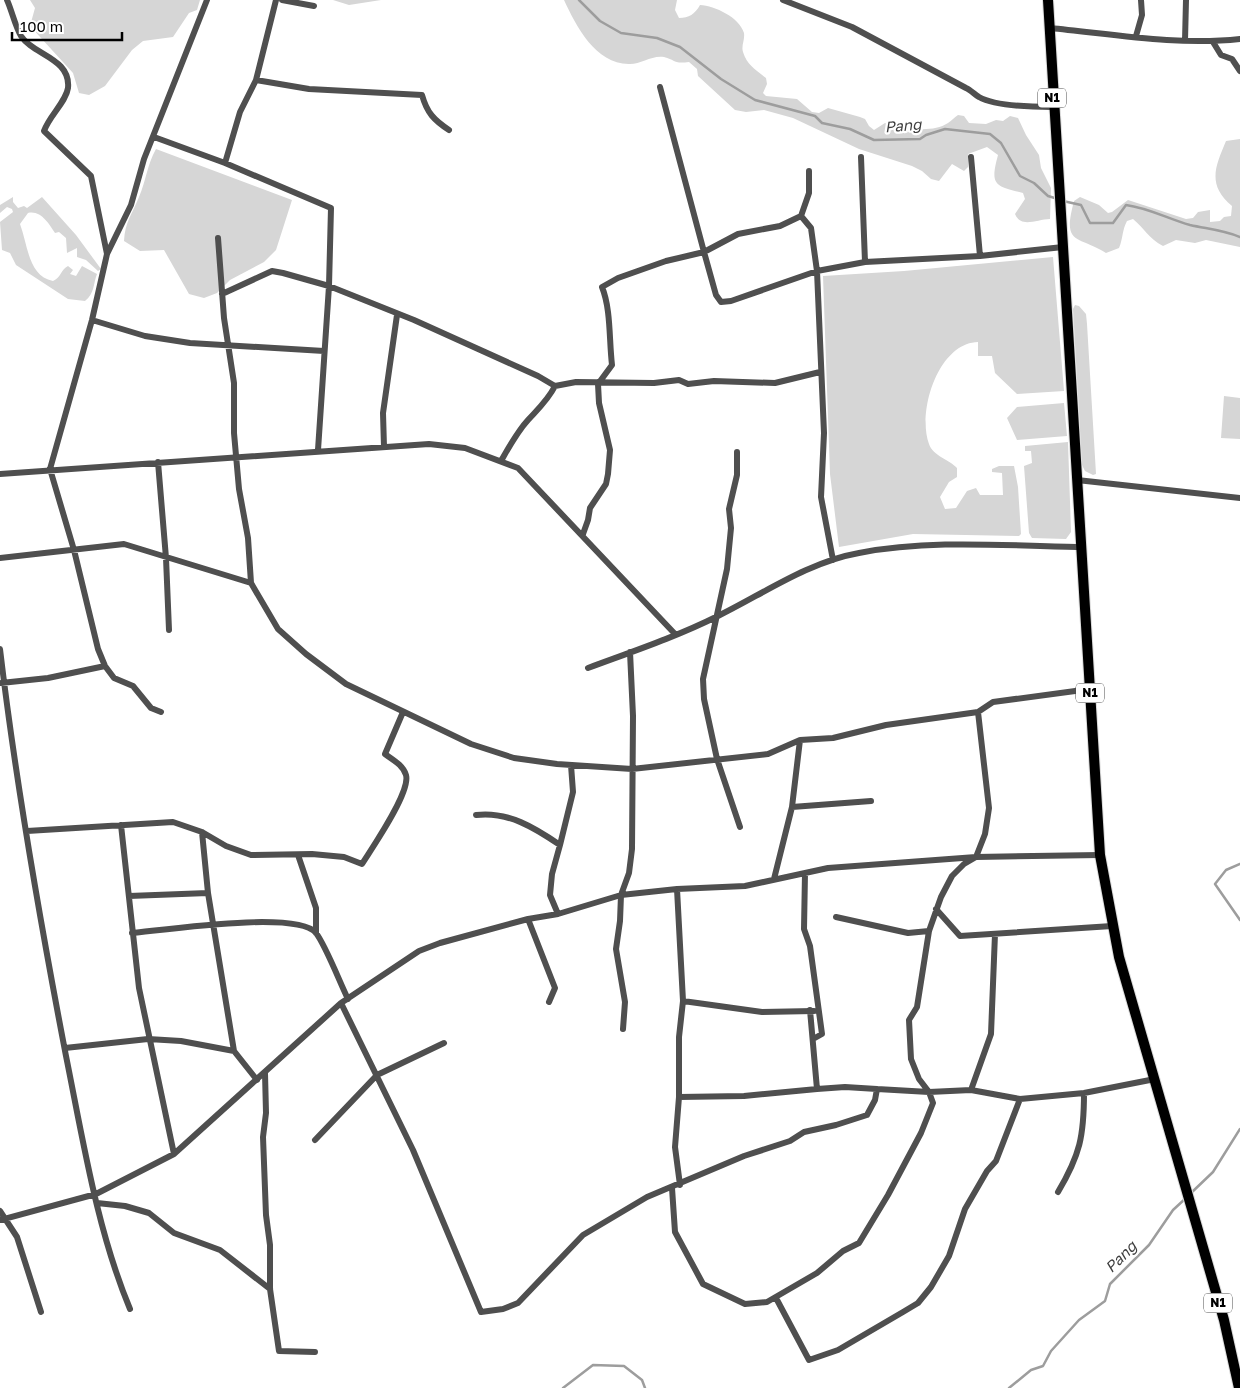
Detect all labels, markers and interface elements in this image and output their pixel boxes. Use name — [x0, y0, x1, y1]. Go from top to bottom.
scale bar — [12, 10, 122, 42]
text: 100 m — [20, 17, 63, 35]
road number: N1 — [1038, 89, 1066, 108]
water label: Pang — [884, 114, 924, 137]
road number: N1 — [1076, 684, 1104, 702]
water label: Pang — [1101, 1236, 1142, 1276]
road number: N1 — [1204, 1294, 1232, 1312]

